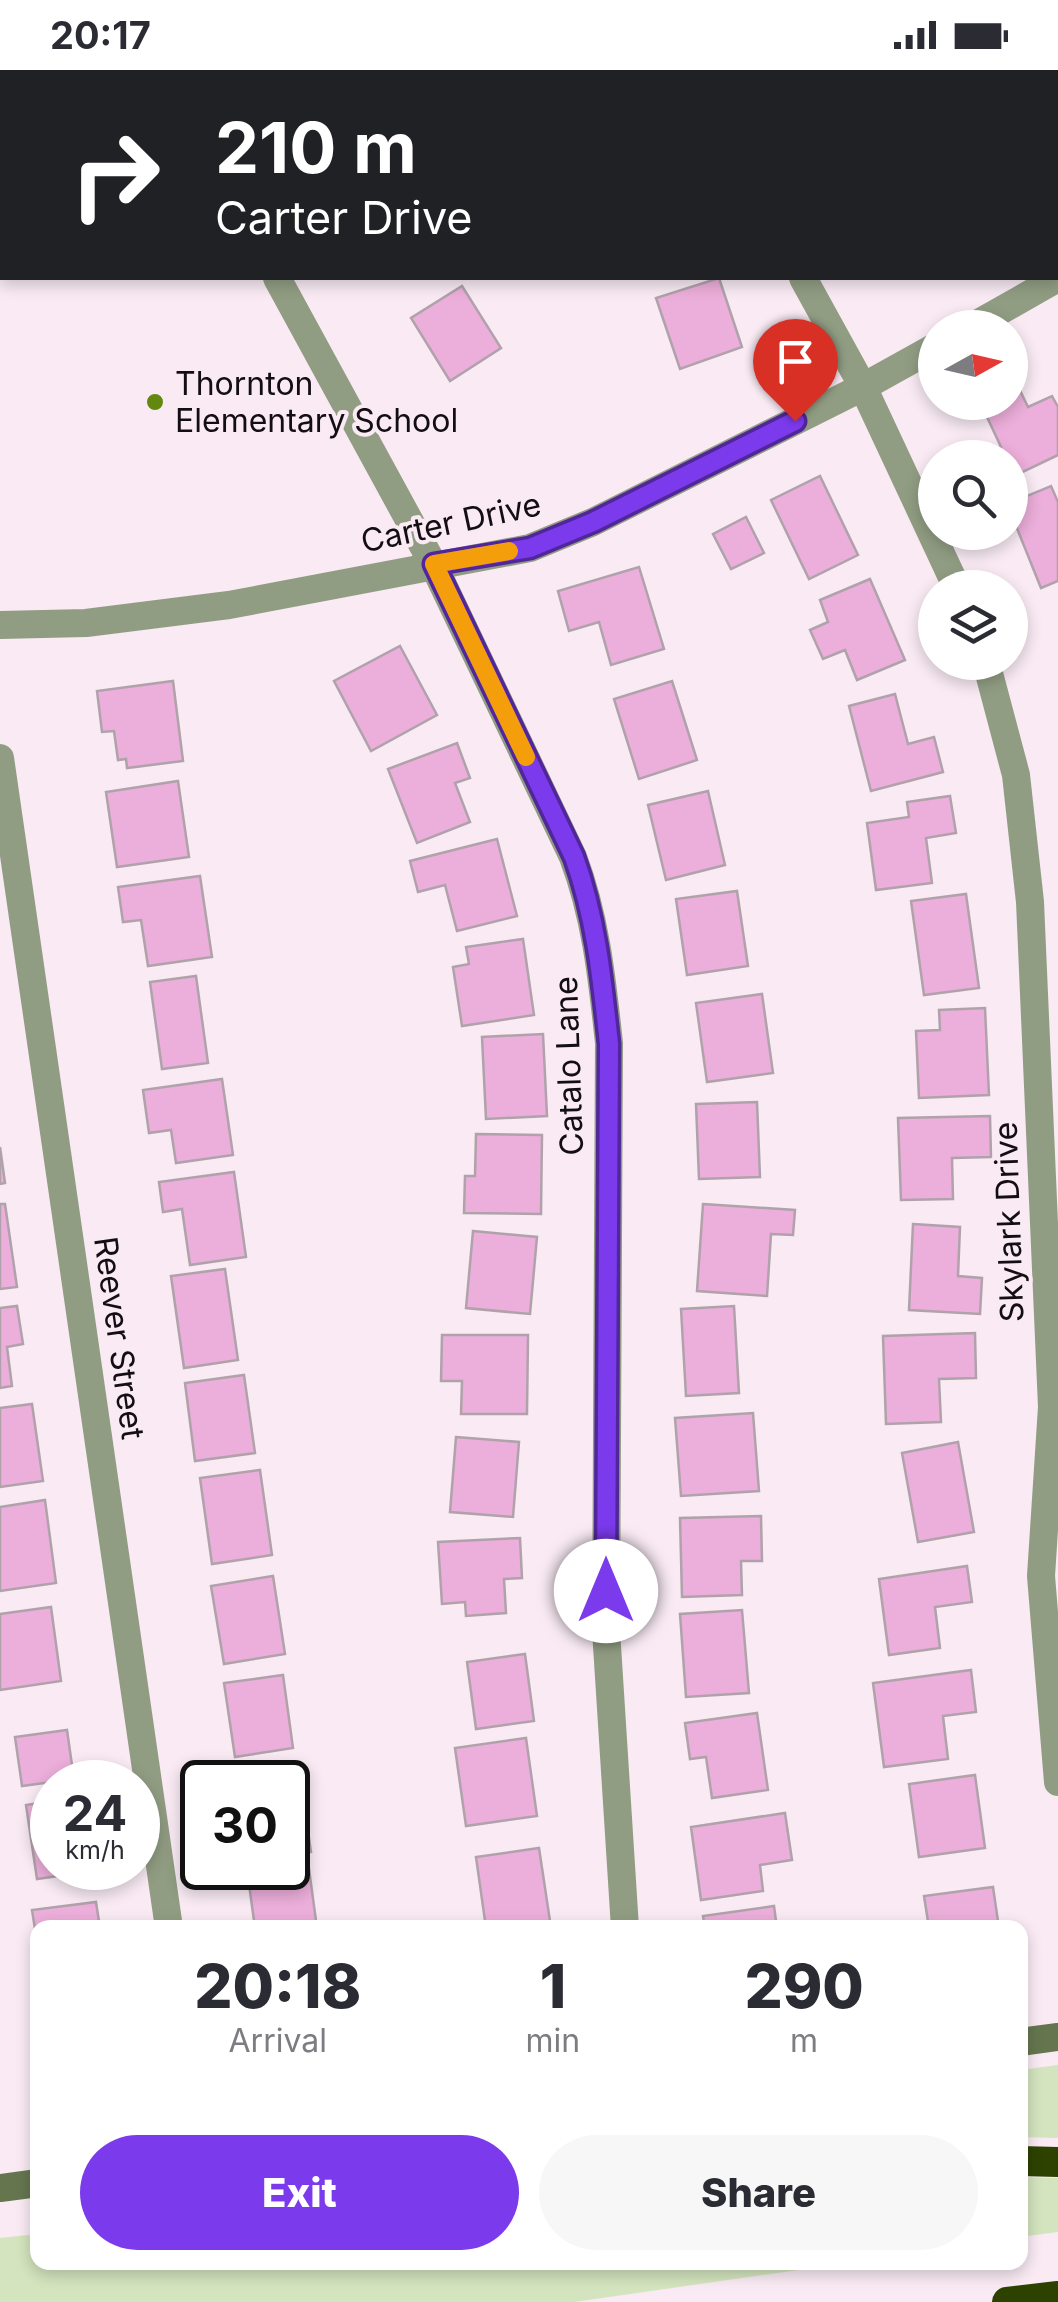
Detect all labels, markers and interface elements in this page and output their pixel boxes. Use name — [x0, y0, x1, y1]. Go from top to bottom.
text: 20:17 — [50, 12, 151, 58]
text: 210 m — [215, 105, 417, 190]
icon: right — [50, 110, 180, 240]
text: Carter Drive — [215, 190, 473, 245]
north arrow — [918, 310, 1028, 420]
map controls — [918, 310, 1028, 680]
pin — [753, 319, 838, 422]
icon: arrive — [768, 334, 823, 389]
place label: Thornton Elementary School — [175, 364, 458, 440]
marker: Thornton Elementary School — [144, 391, 166, 413]
button: search — [918, 440, 1028, 550]
street label: Carter Drive — [357, 484, 545, 561]
button: layers — [918, 570, 1028, 680]
street label: Catalo Lane — [546, 976, 591, 1156]
street label: Skylark Drive — [986, 1121, 1031, 1323]
street label: Reever Street — [86, 1234, 153, 1442]
position arrow — [554, 1539, 658, 1643]
speed limit sign: 30 — [180, 1760, 310, 1890]
text: 24 — [63, 1783, 127, 1843]
text: km/h — [65, 1835, 125, 1865]
text: 20:18 — [194, 1950, 361, 2022]
text: 1 — [540, 1950, 566, 2022]
text: 290 — [744, 1950, 864, 2022]
text: Arrival — [229, 2021, 327, 2060]
text: min — [526, 2021, 580, 2060]
text: m — [790, 2021, 818, 2060]
button: Exit — [80, 2135, 519, 2250]
button: Share — [539, 2135, 978, 2250]

